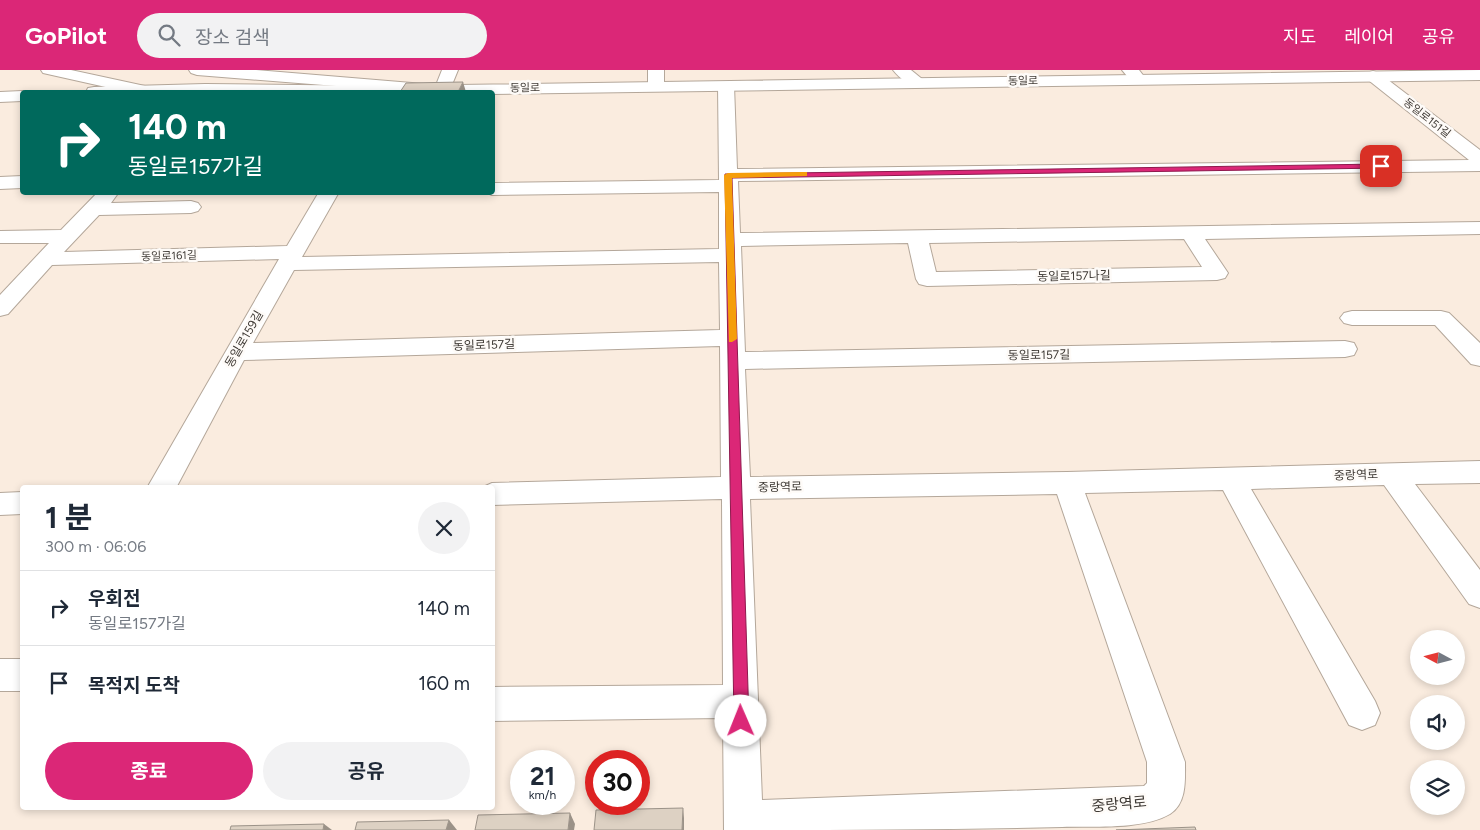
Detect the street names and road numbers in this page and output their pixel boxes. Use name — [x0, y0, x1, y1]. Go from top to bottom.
street label: 동일로 — [1008, 74, 1038, 88]
street label: 동일로 — [510, 81, 540, 95]
street label: 동일로151길 — [1401, 96, 1453, 140]
street label: 동일로161길 — [141, 249, 197, 263]
street label: 동일로157나길 — [1037, 268, 1111, 284]
street label: 동일로159길 — [222, 308, 266, 370]
street label: 동일로157길 — [453, 337, 515, 353]
street label: 동일로157길 — [1008, 347, 1070, 363]
street label: 중랑역로 — [1334, 467, 1378, 483]
street label: 중랑역로 — [758, 480, 802, 494]
street label: 중랑역로 — [1091, 793, 1147, 815]

